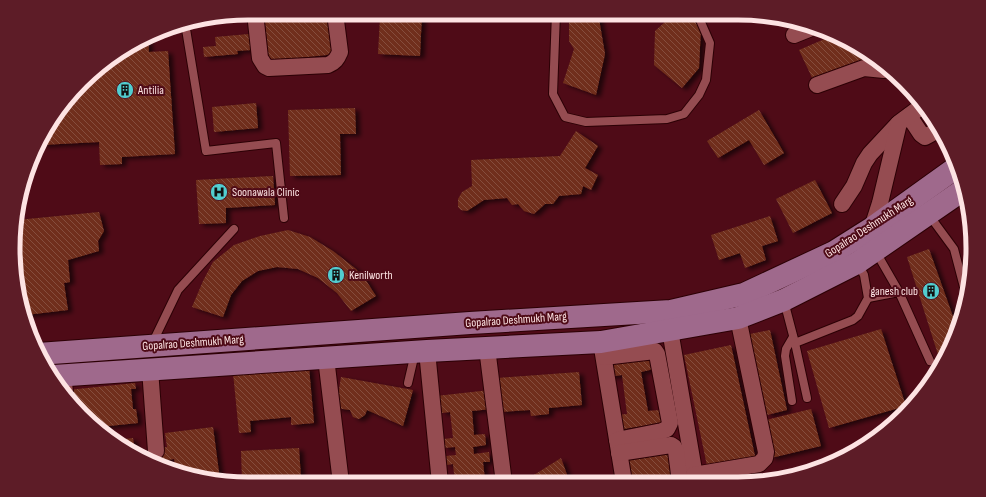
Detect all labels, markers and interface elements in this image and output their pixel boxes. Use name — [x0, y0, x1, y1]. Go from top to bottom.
building icon: Antilia — [115, 80, 135, 100]
place label: Antilia — [137, 83, 164, 98]
hospital icon: Soonawala Clinic — [209, 182, 229, 202]
place label: Soonawala Clinic — [232, 185, 300, 200]
street label: Gopalrao Deshmukh Marg — [822, 193, 916, 261]
building icon: Kenilworth — [326, 265, 346, 285]
place label: Kenilworth — [349, 268, 393, 283]
building icon: ganesh club — [921, 281, 941, 301]
place label: ganesh club — [870, 284, 918, 299]
street label: Gopalrao Deshmukh Marg — [465, 309, 567, 331]
street label: Gopalrao Deshmukh Marg — [142, 332, 244, 354]

